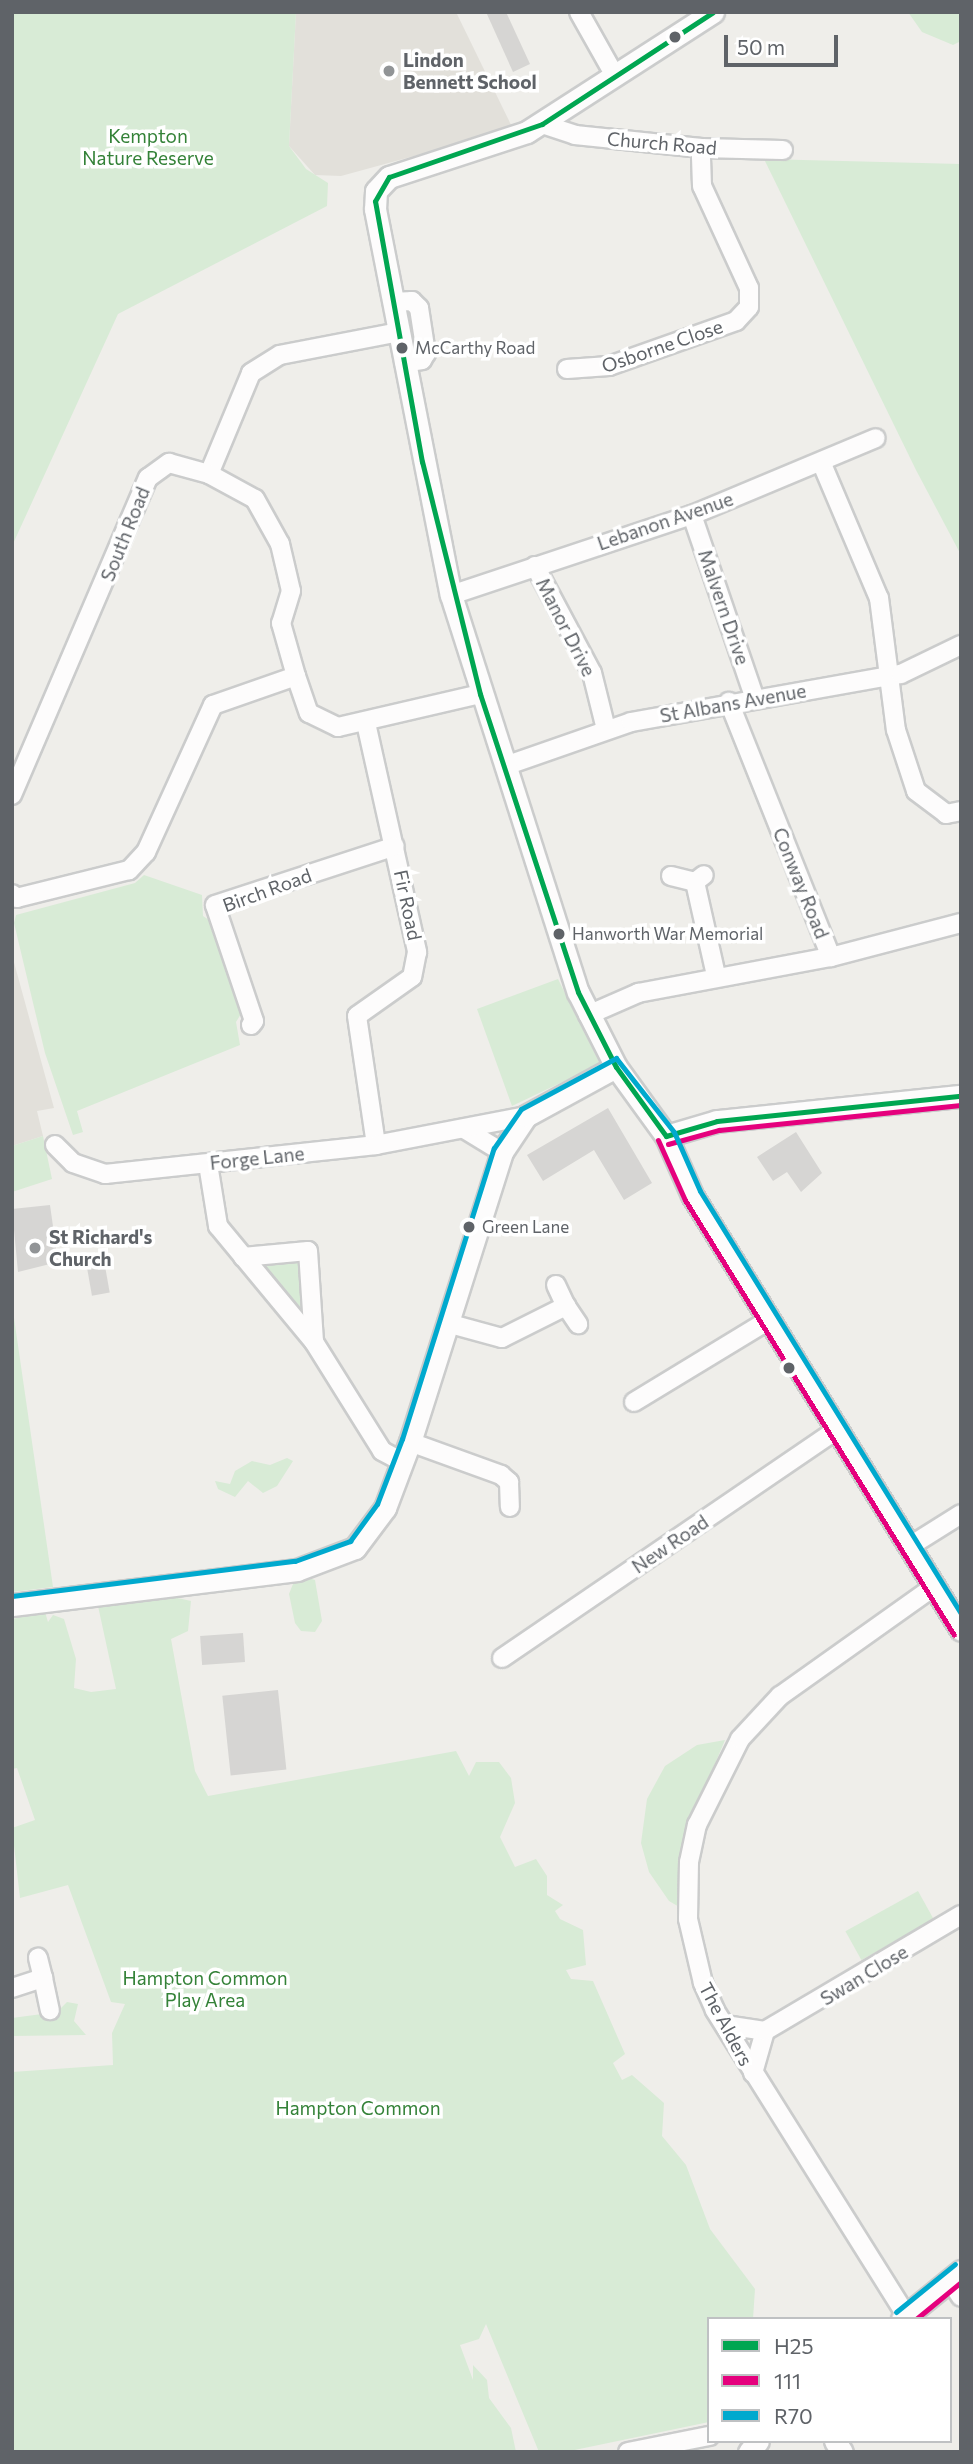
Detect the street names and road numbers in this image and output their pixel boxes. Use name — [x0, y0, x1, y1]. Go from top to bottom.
street label: Church Road — [606, 127, 718, 159]
street label: Osborne Close — [598, 315, 726, 377]
street label: South Road — [96, 483, 154, 585]
street label: Lebanon Avenue — [594, 487, 736, 555]
street label: Malvern Drive — [694, 546, 754, 668]
street label: Manor Drive — [531, 574, 601, 680]
street label: St Albans Avenue — [658, 679, 808, 727]
street label: Conway Road — [768, 824, 834, 942]
street label: Birch Road — [220, 863, 314, 917]
street label: Fir Road — [389, 868, 427, 942]
street label: Forge Lane — [209, 1142, 305, 1174]
street label: New Road — [627, 1510, 713, 1578]
street label: Swan Close — [816, 1940, 912, 2010]
street label: The Alders — [694, 1978, 758, 2070]

